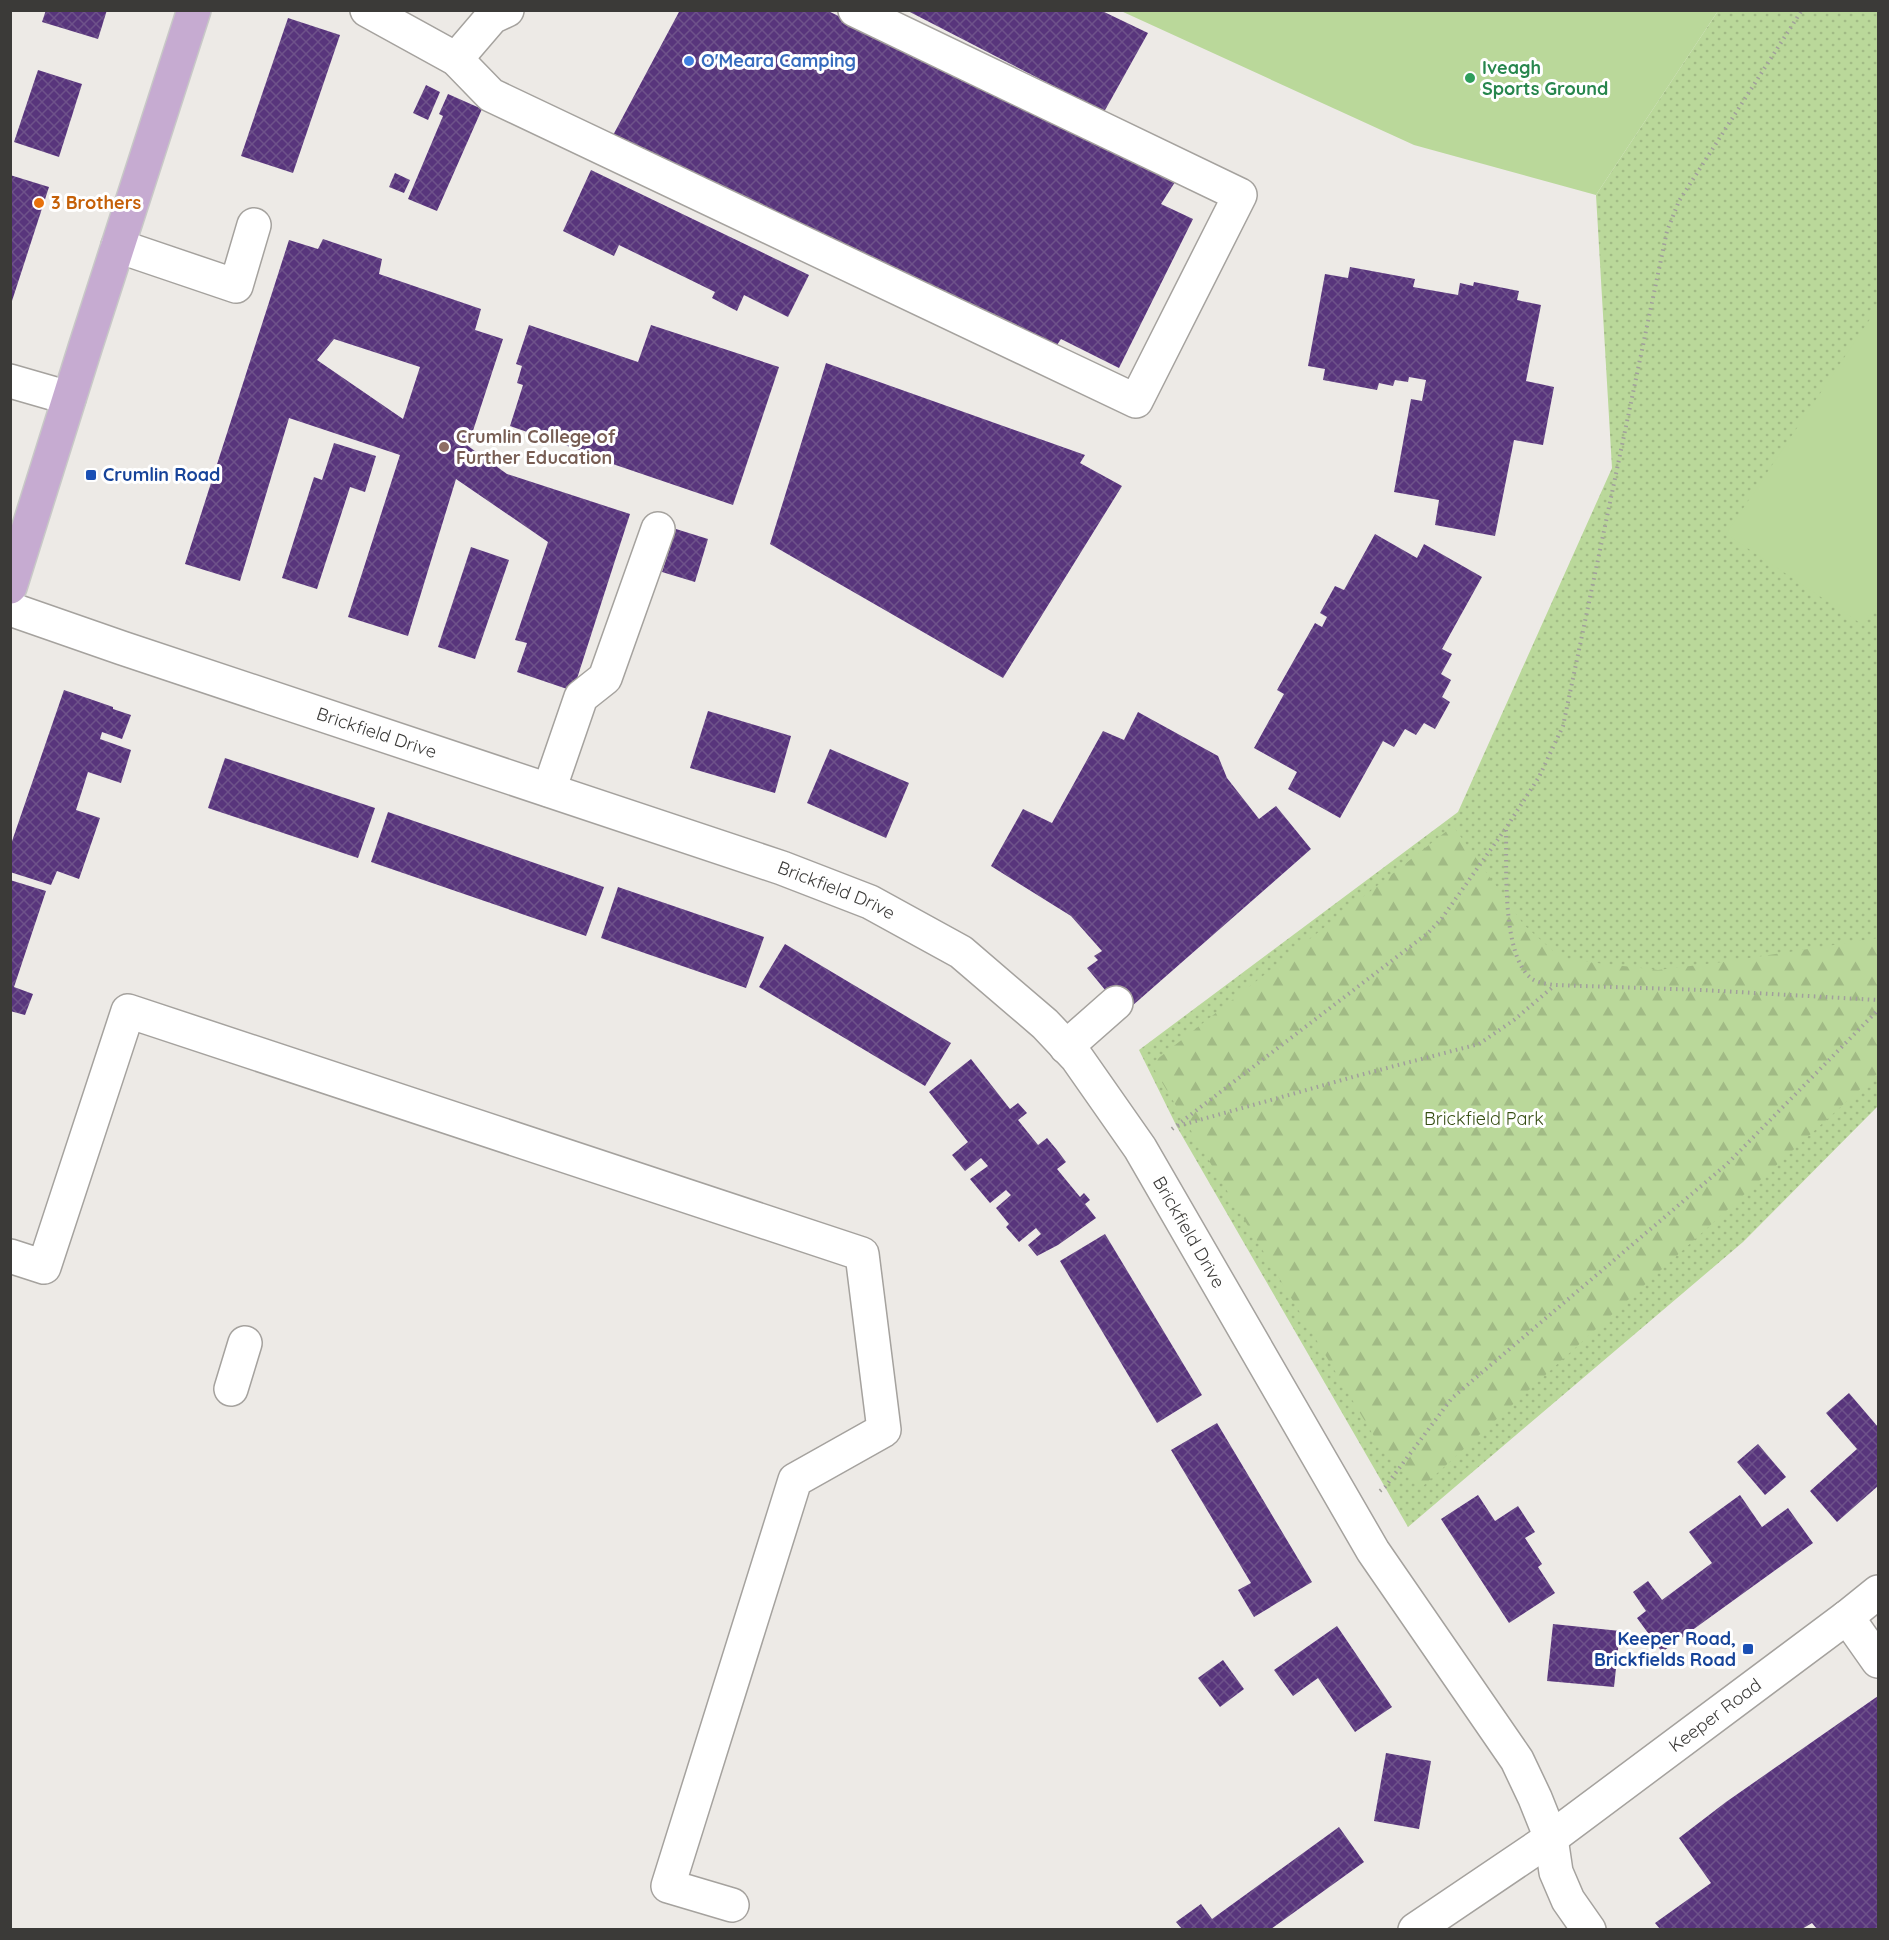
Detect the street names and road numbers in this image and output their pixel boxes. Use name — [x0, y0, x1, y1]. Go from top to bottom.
street label: Brickfield Drive — [314, 702, 440, 763]
street label: Brickfield Drive — [774, 855, 899, 925]
street label: Brickfield Drive — [1148, 1172, 1230, 1292]
street label: Keeper Road — [1664, 1673, 1766, 1757]

